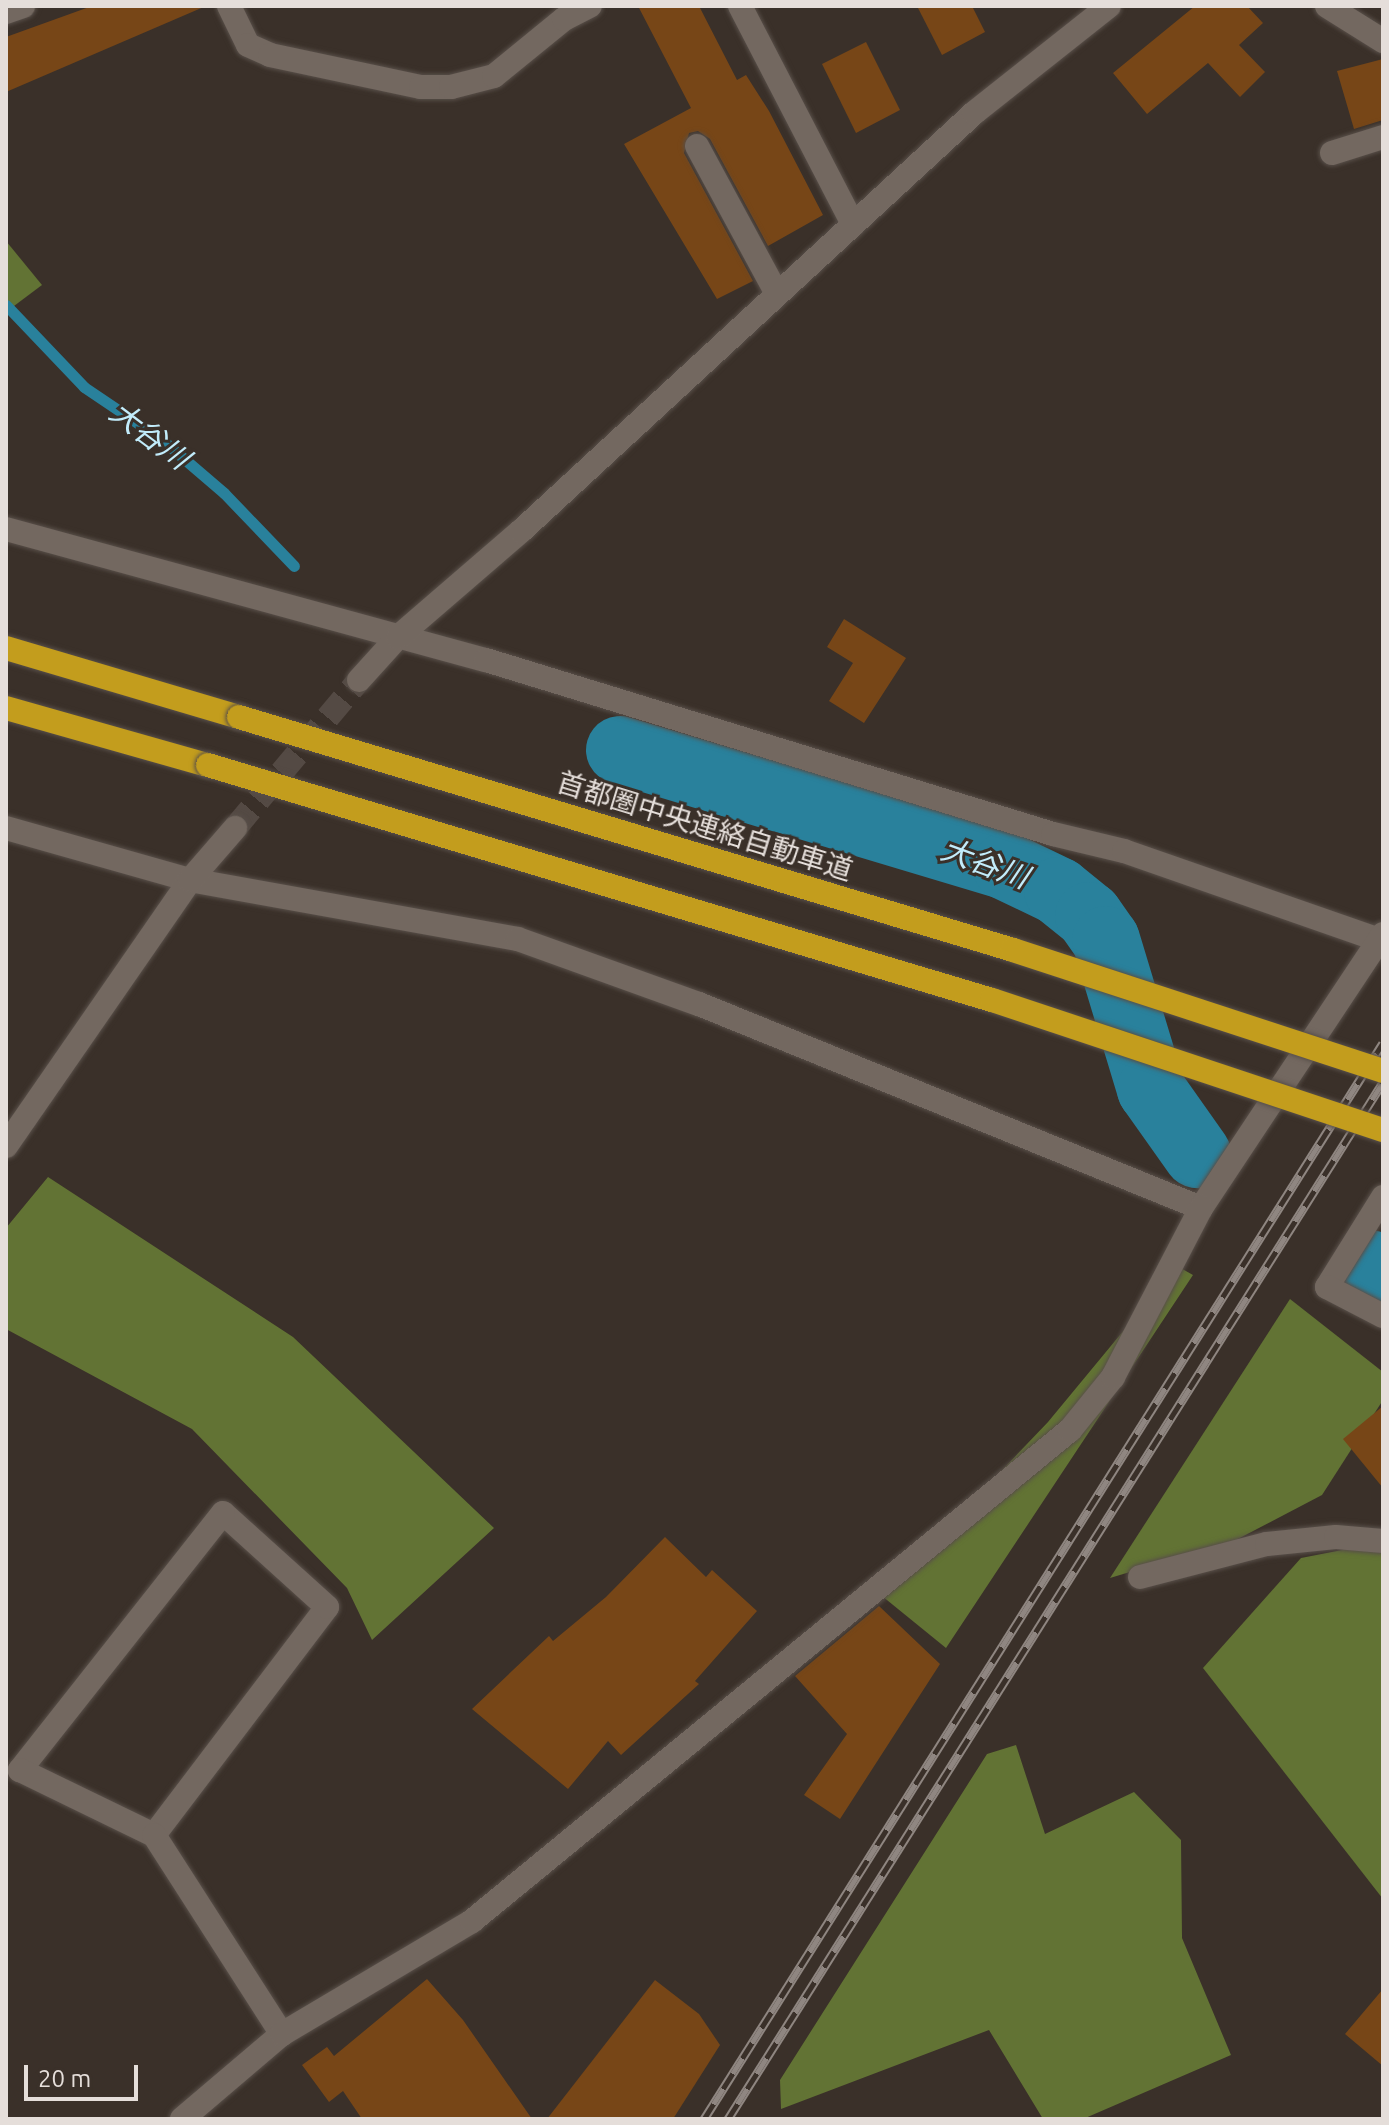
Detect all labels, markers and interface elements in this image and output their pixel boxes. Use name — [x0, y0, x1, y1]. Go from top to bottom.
water label: 大谷川 — [103, 394, 197, 476]
street label: 首都圏中央連絡自動車道 — [553, 765, 857, 887]
water label: 大谷川 — [937, 831, 1033, 895]
scale bar — [28, 2049, 142, 2099]
text: 20 m — [38, 2065, 91, 2092]

